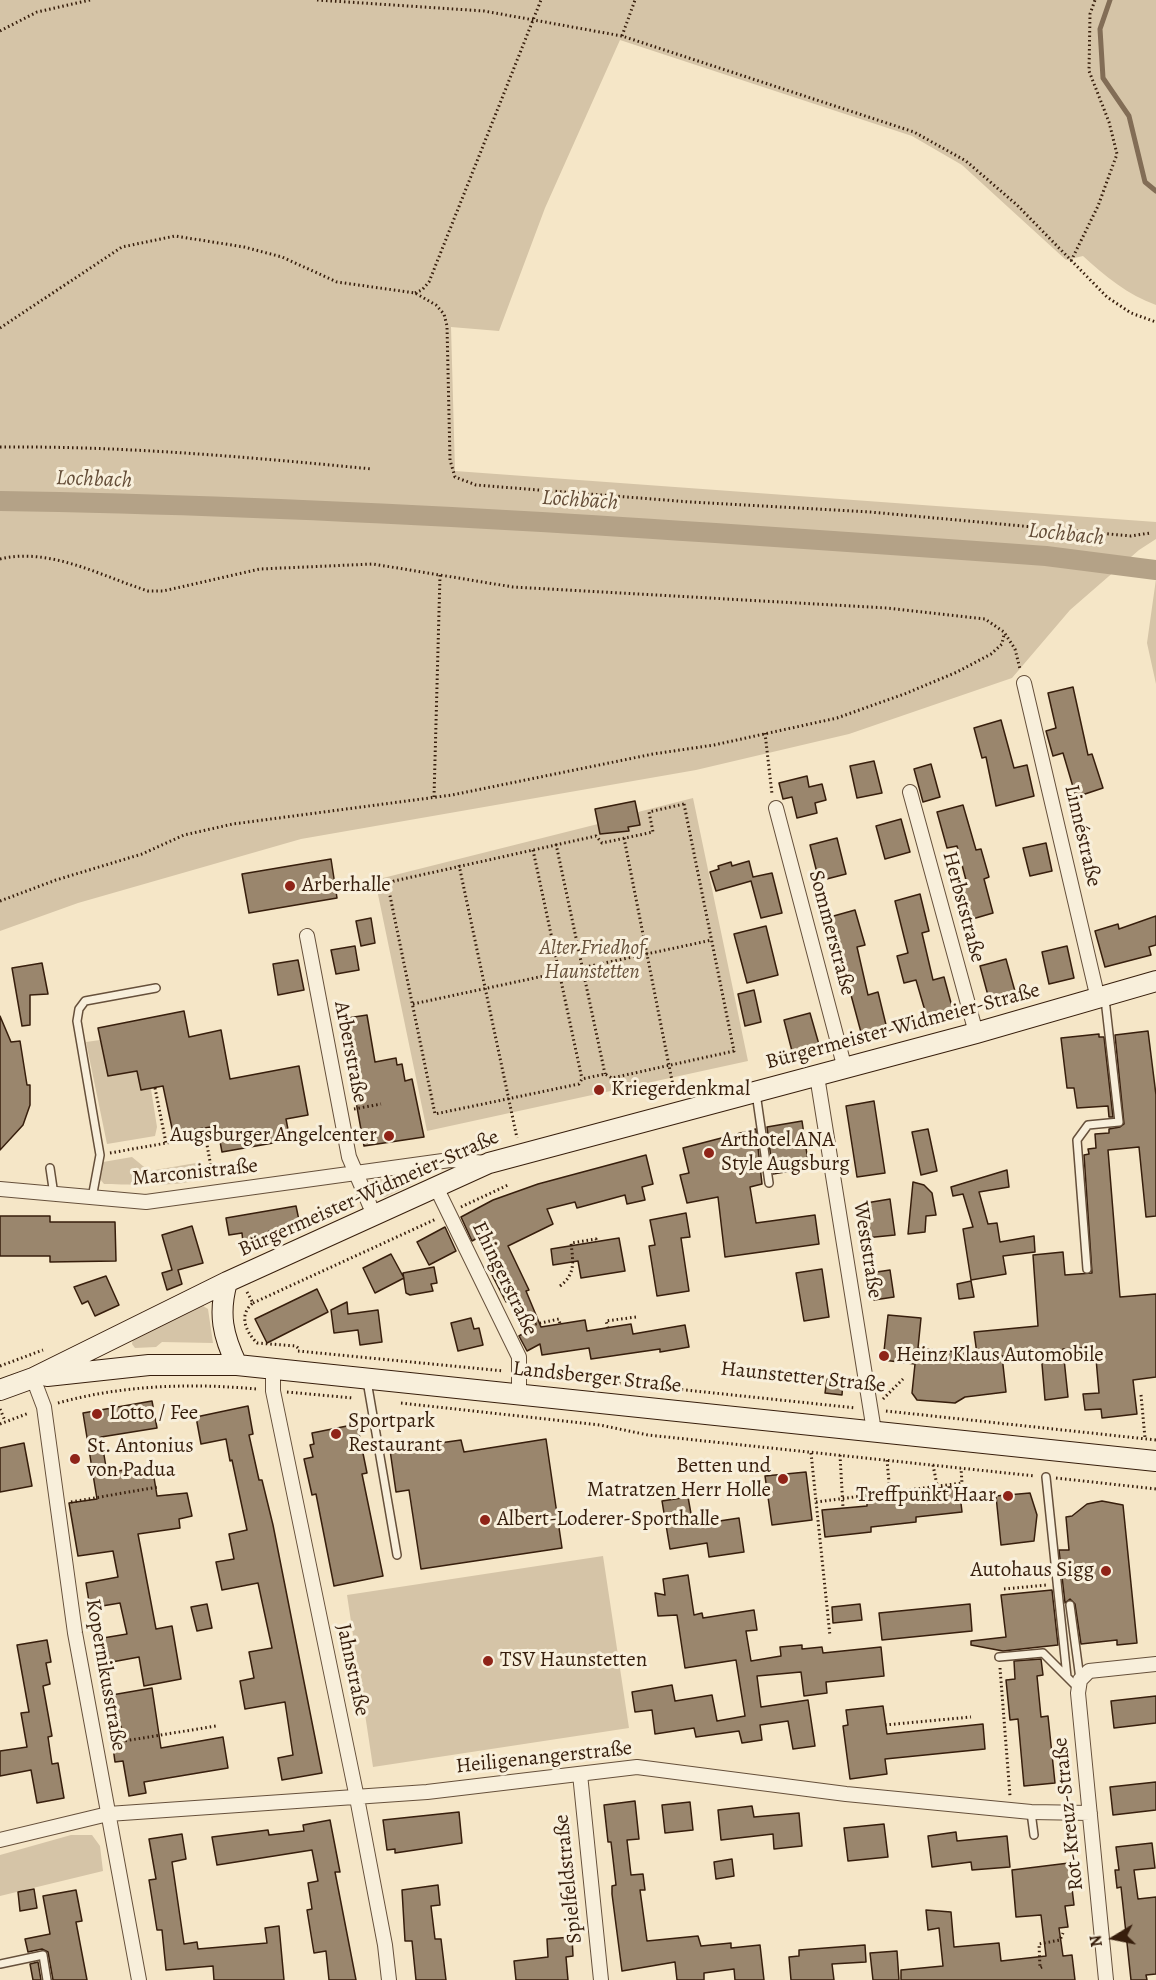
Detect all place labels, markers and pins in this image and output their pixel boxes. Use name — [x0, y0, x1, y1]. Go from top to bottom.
place label: Arberhalle — [302, 873, 391, 899]
marker: Arberhalle — [283, 879, 297, 893]
place label: Kriegerdenkmal — [611, 1077, 750, 1103]
marker: Kriegerdenkmal — [592, 1083, 606, 1097]
place label: Augsburger Angelcenter — [170, 1123, 377, 1149]
place label: Arthotel ANA Style Augsburg — [721, 1128, 850, 1178]
marker: Augsburger Angelcenter — [382, 1129, 396, 1143]
marker: Arthotel ANA Style Augsburg — [702, 1146, 716, 1160]
place label: Heinz Klaus Automobile — [896, 1343, 1104, 1369]
marker: Heinz Klaus Automobile — [877, 1349, 891, 1363]
place label: Lotto / Fee — [109, 1401, 198, 1427]
marker: Lotto / Fee — [90, 1407, 104, 1421]
place label: Sportpark Restaurant — [348, 1409, 442, 1459]
marker: Sportpark Restaurant — [329, 1427, 343, 1441]
place label: St. Antonius von Padua — [87, 1434, 194, 1484]
marker: St. Antonius von Padua — [68, 1452, 82, 1466]
place label: Betten und Matratzen Herr Holle — [587, 1454, 771, 1504]
marker: Betten und Matratzen Herr Holle — [776, 1472, 790, 1486]
place label: Treffpunkt Haar — [856, 1483, 996, 1509]
marker: Treffpunkt Haar — [1001, 1489, 1015, 1503]
place label: Albert-Loderer-Sporthalle — [497, 1507, 719, 1533]
marker: Albert-Loderer-Sporthalle — [478, 1513, 492, 1527]
place label: Autohaus Sigg — [971, 1558, 1094, 1584]
marker: Autohaus Sigg — [1099, 1564, 1113, 1578]
place label: TSV Haunstetten — [500, 1648, 647, 1674]
marker: TSV Haunstetten — [481, 1654, 495, 1668]

